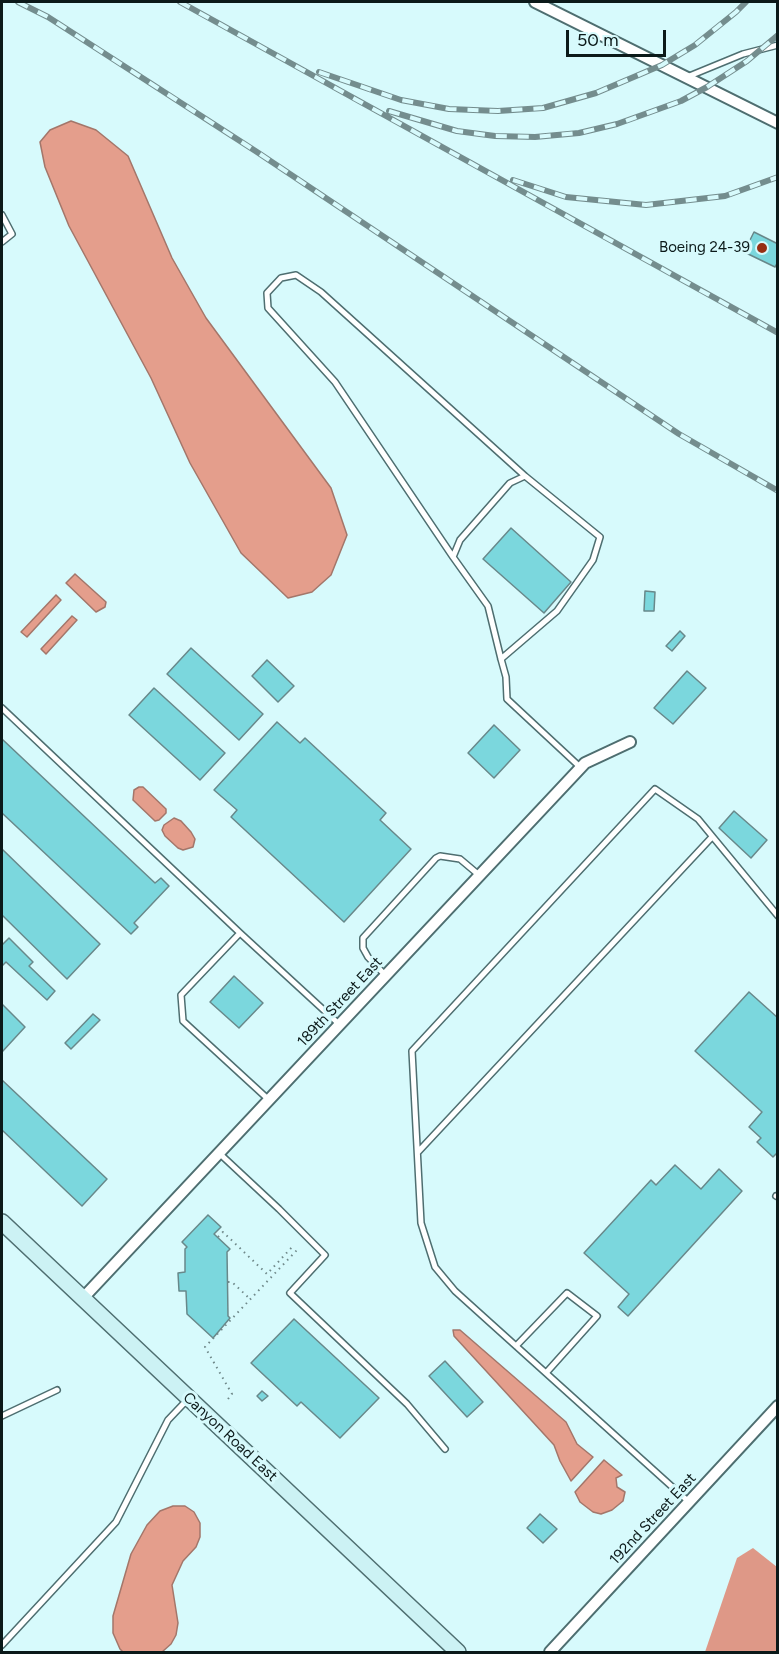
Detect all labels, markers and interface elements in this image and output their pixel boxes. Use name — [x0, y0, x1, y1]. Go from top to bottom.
scale bar — [569, 18, 670, 56]
text: 50 m — [577, 29, 619, 51]
place label: Boeing 24-39 — [659, 239, 750, 257]
marker: Boeing 24-39 — [755, 241, 769, 255]
street label: 189th Street East — [294, 953, 386, 1051]
street label: Canyon Road East — [179, 1389, 281, 1485]
street label: 192nd Street East — [606, 1469, 700, 1569]

